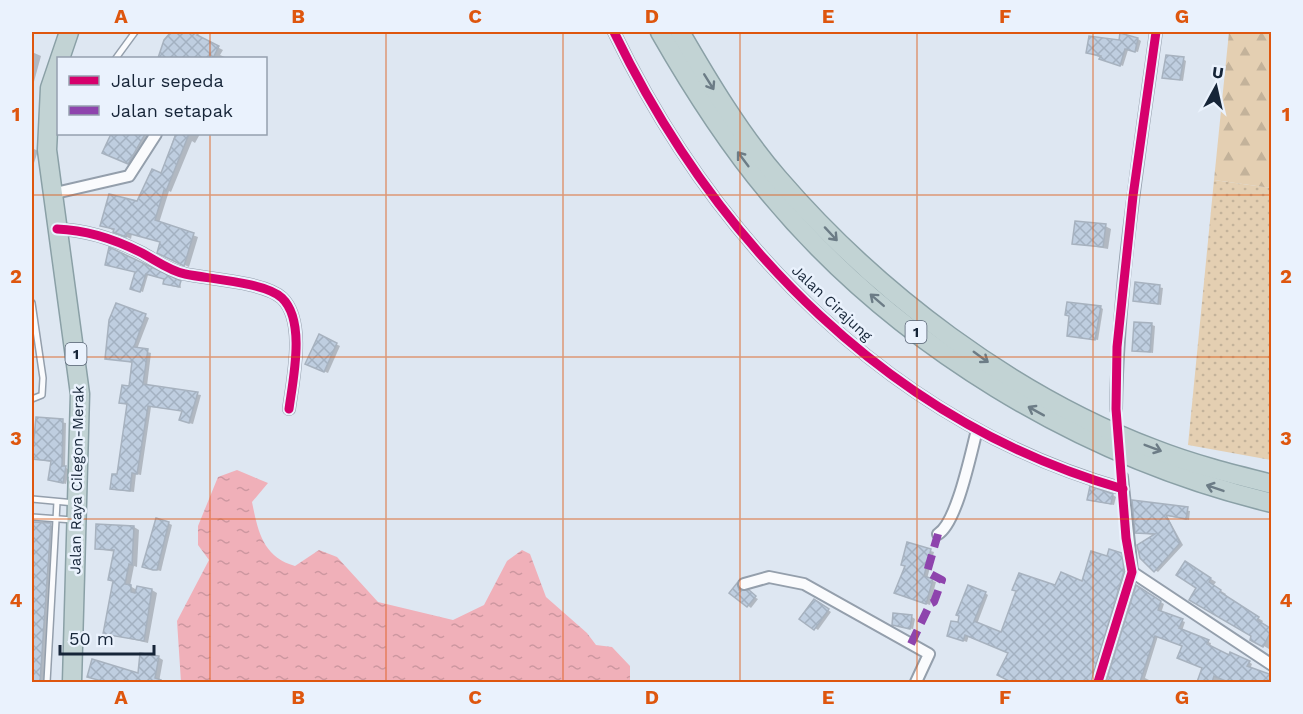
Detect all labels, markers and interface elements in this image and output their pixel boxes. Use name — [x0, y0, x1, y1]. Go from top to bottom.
text: A — [114, 4, 128, 28]
text: B — [291, 4, 305, 28]
text: C — [468, 4, 482, 28]
text: D — [645, 4, 659, 28]
text: E — [822, 4, 834, 28]
text: F — [999, 4, 1011, 28]
text: G — [1175, 4, 1189, 28]
legend — [57, 57, 267, 135]
north arrow — [1186, 57, 1246, 117]
text: U — [1211, 62, 1225, 83]
text: Jalur sepeda — [111, 70, 224, 91]
one-way arrow — [704, 73, 716, 90]
text: Jalan setapak — [111, 100, 233, 121]
text: 1 — [12, 102, 20, 126]
text: 1 — [1282, 102, 1290, 126]
one-way arrow — [737, 151, 749, 167]
one-way arrow — [823, 226, 837, 241]
street label: Jalan Cirajung — [788, 261, 876, 345]
text: 2 — [10, 264, 22, 288]
text: 2 — [1280, 264, 1292, 288]
one-way arrow — [870, 293, 885, 307]
road number: 1 — [906, 321, 926, 343]
road number: 1 — [66, 343, 86, 365]
one-way arrow — [973, 351, 989, 363]
street label: Jalan Raya Cilegon-Merak — [66, 385, 88, 575]
one-way arrow — [1028, 405, 1045, 417]
text: 3 — [10, 426, 22, 450]
text: 3 — [1280, 426, 1292, 450]
one-way arrow — [1143, 443, 1162, 454]
one-way arrow — [1206, 482, 1225, 493]
text: 4 — [10, 588, 23, 612]
text: 4 — [1280, 588, 1293, 612]
scale bar — [60, 618, 154, 656]
text: 50 m — [69, 628, 114, 649]
text: A — [114, 685, 128, 709]
text: B — [291, 685, 305, 709]
text: C — [468, 685, 482, 709]
text: D — [645, 685, 659, 709]
text: E — [822, 685, 834, 709]
text: F — [999, 685, 1011, 709]
text: G — [1175, 685, 1189, 709]

